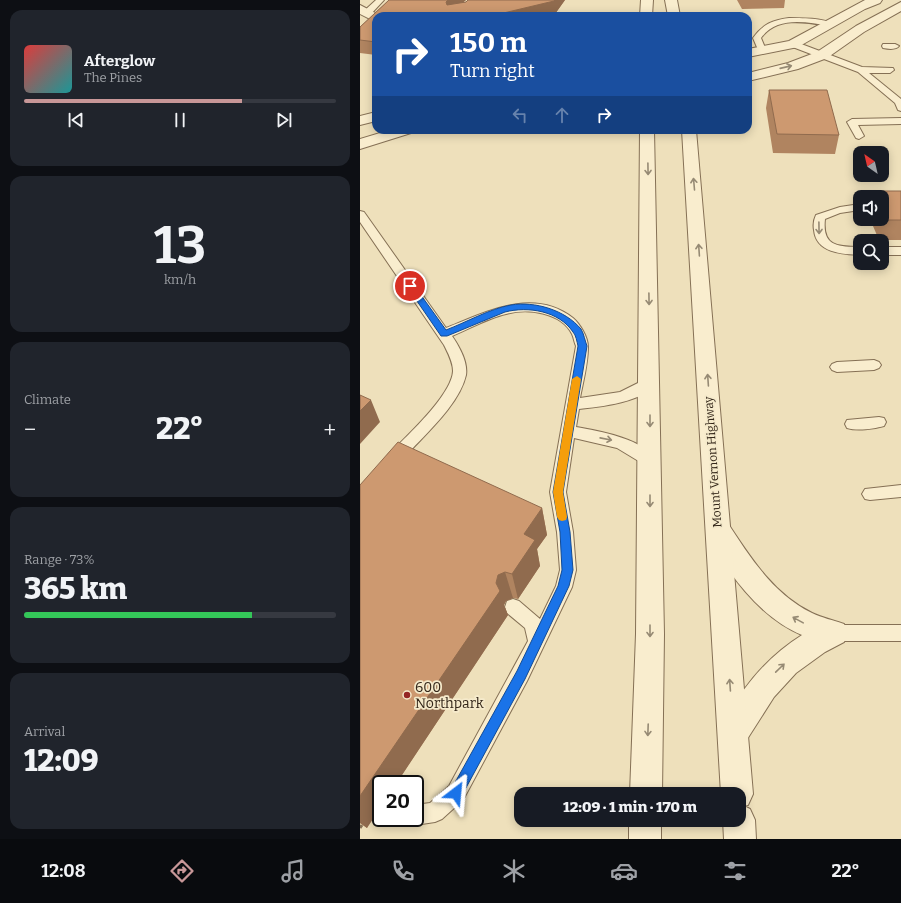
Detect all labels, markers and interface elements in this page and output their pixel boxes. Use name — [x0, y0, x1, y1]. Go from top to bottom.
text: 150 m — [450, 26, 527, 59]
icon: right — [384, 28, 436, 80]
text: Afterglow — [84, 52, 155, 70]
text: Turn right — [450, 60, 535, 82]
one-way arrow — [779, 63, 792, 71]
text: The Pines — [84, 70, 142, 85]
icon: left — [509, 104, 531, 126]
icon: ahead — [551, 104, 573, 126]
icon: right — [593, 104, 615, 126]
icon: previous — [65, 109, 87, 131]
icon: pause — [169, 109, 191, 131]
icon: next — [273, 109, 295, 131]
north arrow — [853, 146, 889, 182]
map controls — [853, 146, 889, 270]
one-way arrow — [644, 162, 652, 175]
one-way arrow — [690, 178, 697, 191]
button: sound — [853, 190, 889, 226]
text: 13 — [154, 214, 206, 277]
one-way arrow — [815, 221, 823, 234]
button: search — [853, 234, 889, 270]
one-way arrow — [695, 244, 702, 257]
pin — [393, 269, 427, 303]
text: km/h — [164, 272, 196, 287]
icon: arrive — [399, 275, 421, 297]
one-way arrow — [645, 292, 653, 305]
one-way arrow — [704, 374, 711, 387]
text: Climate — [24, 392, 71, 407]
street label: Mount Vernon Highway — [701, 395, 725, 528]
text: 22° — [156, 411, 204, 447]
one-way arrow — [646, 414, 654, 427]
text: − — [24, 416, 36, 443]
text: + — [323, 416, 336, 443]
one-way arrow — [599, 435, 612, 443]
one-way arrow — [646, 494, 654, 507]
text: Range · 73% — [24, 552, 95, 567]
text: 365 km — [24, 571, 127, 607]
one-way arrow — [792, 615, 804, 623]
one-way arrow — [646, 624, 654, 637]
one-way arrow — [775, 663, 785, 673]
place label: 600 Northpark — [415, 679, 484, 712]
one-way arrow — [726, 679, 733, 692]
marker: 600 Northpark — [402, 690, 412, 700]
one-way arrow — [644, 723, 652, 736]
text: Arrival — [24, 724, 65, 739]
text: 12:09 — [24, 743, 99, 779]
position arrow — [435, 772, 477, 814]
speed limit sign: 20 — [372, 775, 424, 827]
text: 12:09 · 1 min · 170 m — [563, 798, 697, 816]
icon: directions — [168, 857, 196, 885]
icon: music — [279, 857, 307, 885]
icon: phone — [389, 857, 417, 885]
icon: climate — [500, 857, 528, 885]
icon: car — [610, 857, 638, 885]
icon: filters — [721, 857, 749, 885]
text: 12:08 — [41, 860, 86, 882]
text: 22° — [831, 860, 860, 882]

